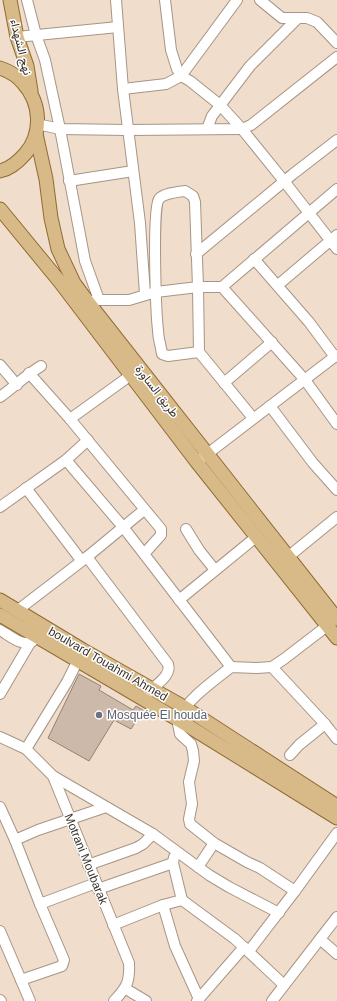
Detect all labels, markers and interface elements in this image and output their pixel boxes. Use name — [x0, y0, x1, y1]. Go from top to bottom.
street label: نهج الشهداء — [5, 17, 35, 77]
street label: طريق الساورة — [131, 362, 182, 421]
street label: boulvard Touahmi Ahmed — [46, 624, 170, 704]
place label: Mosquée El houda — [107, 708, 207, 722]
marker: Mosquée El houda — [94, 710, 104, 720]
street label: Motrani Moubarak — [61, 812, 111, 907]

